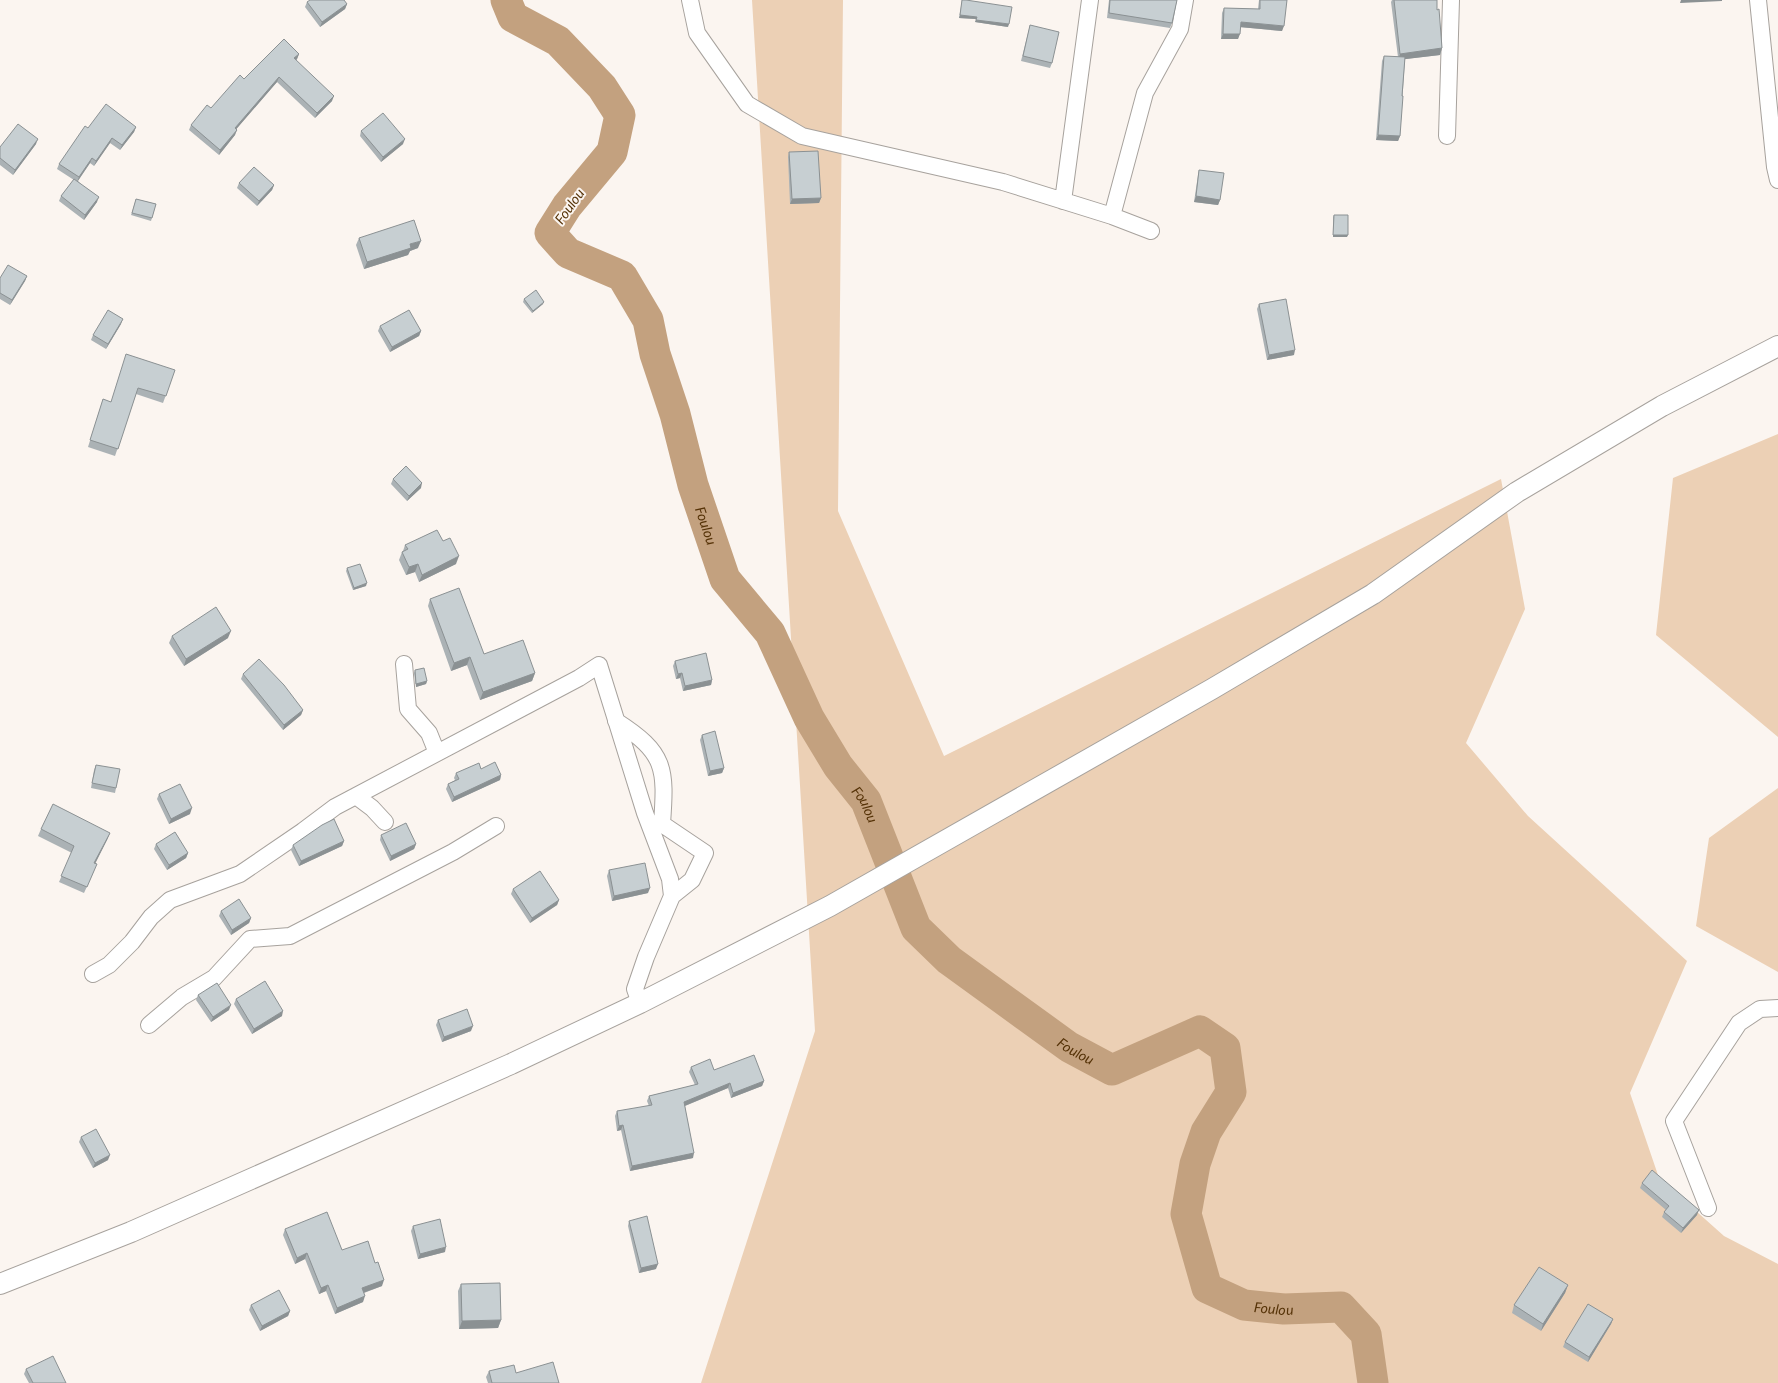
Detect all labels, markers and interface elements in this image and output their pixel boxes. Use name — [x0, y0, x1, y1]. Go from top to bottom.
water label: Foulou — [551, 185, 587, 227]
water label: Foulou — [692, 504, 721, 547]
water label: Foulou — [849, 782, 882, 825]
water label: Foulou — [1055, 1033, 1097, 1068]
water label: Foulou — [1253, 1298, 1294, 1318]

